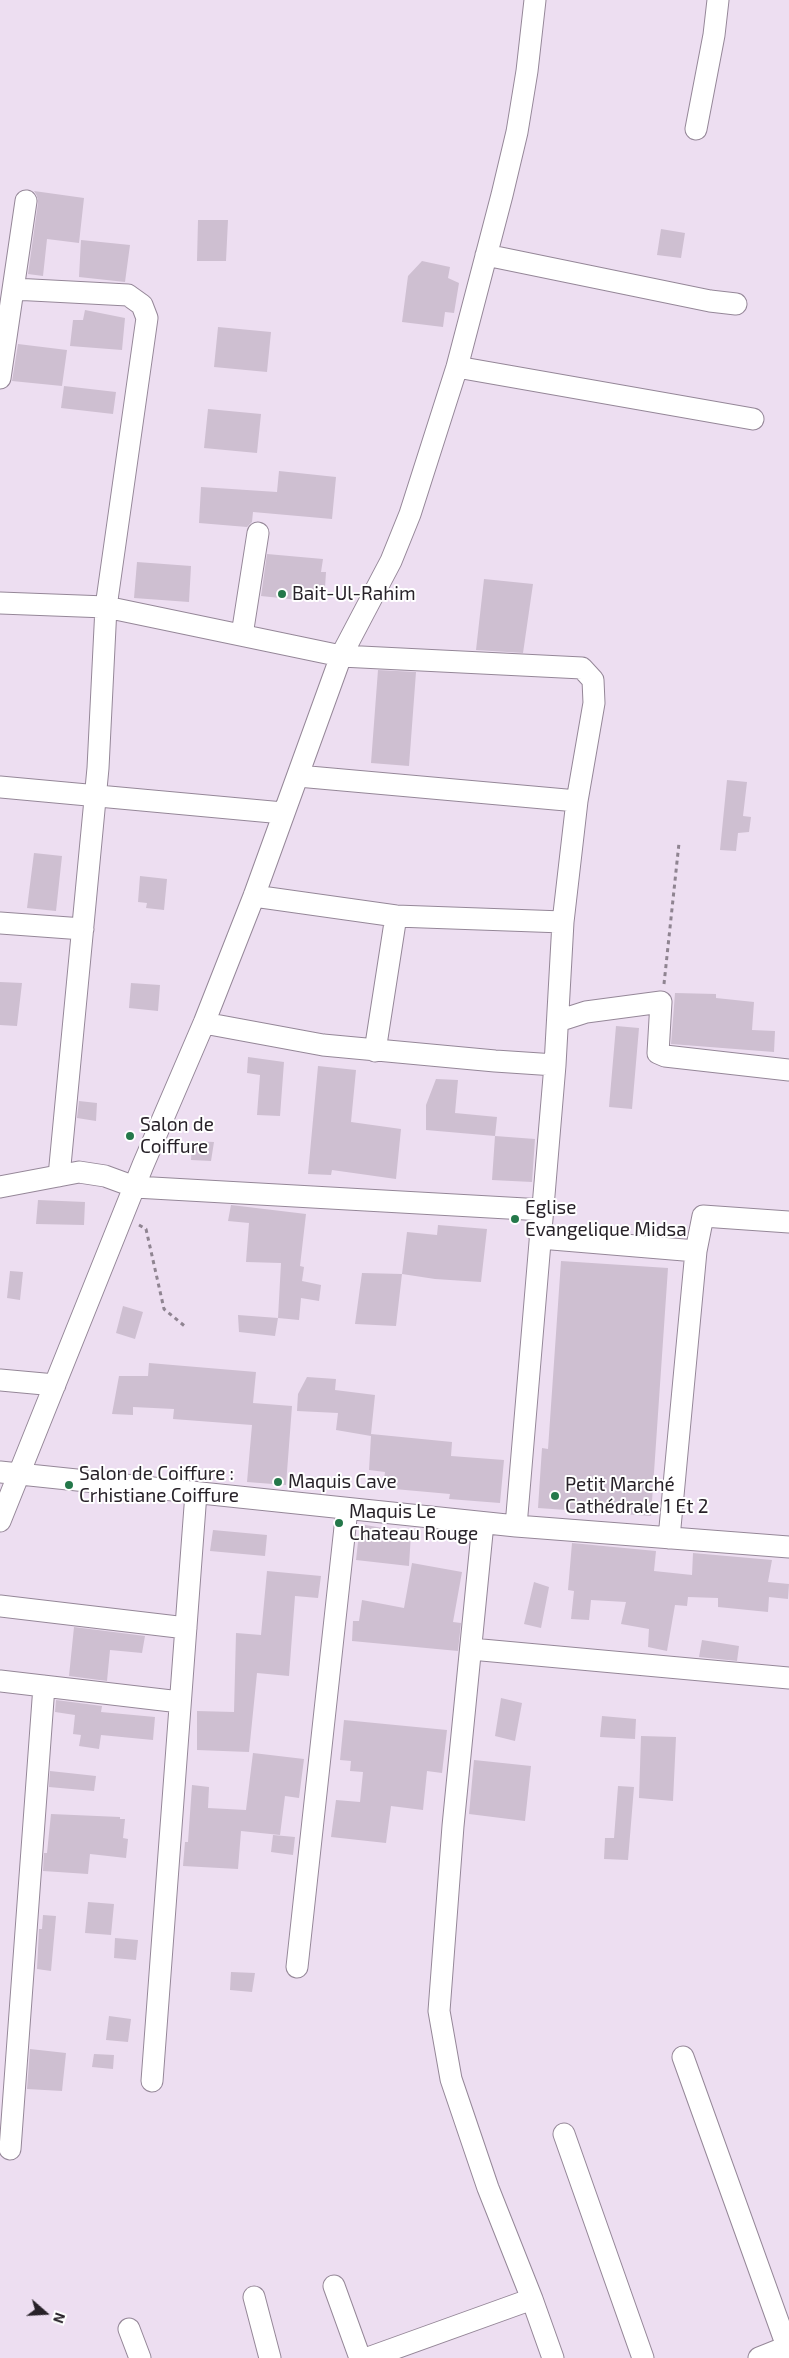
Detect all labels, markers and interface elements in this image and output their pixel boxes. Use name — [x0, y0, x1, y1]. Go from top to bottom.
place label: Bait-Ul-Rahim — [292, 583, 416, 605]
marker: Bait-Ul-Rahim — [276, 588, 288, 600]
place label: Salon de Coiffure — [140, 1114, 214, 1158]
marker: Salon de Coiffure — [124, 1130, 136, 1142]
place label: Eglise Evangelique Midsa — [525, 1197, 687, 1241]
marker: Eglise Evangelique Midsa — [509, 1213, 521, 1225]
place label: Salon de Coiffure : Crhistiane Coiffure — [79, 1463, 239, 1507]
place label: Maquis Cave — [288, 1471, 397, 1493]
place label: Petit Marché Cathédrale 1 Et 2 — [565, 1474, 708, 1518]
marker: Maquis Cave — [272, 1476, 284, 1488]
marker: Salon de Coiffure : Crhistiane Coiffure — [63, 1479, 75, 1491]
marker: Petit Marché Cathédrale 1 Et 2 — [549, 1490, 561, 1502]
place label: Maquis Le Chateau Rouge — [349, 1501, 478, 1545]
marker: Maquis Le Chateau Rouge — [333, 1517, 345, 1529]
north arrow — [20, 2288, 70, 2338]
text: N — [50, 2310, 69, 2326]

